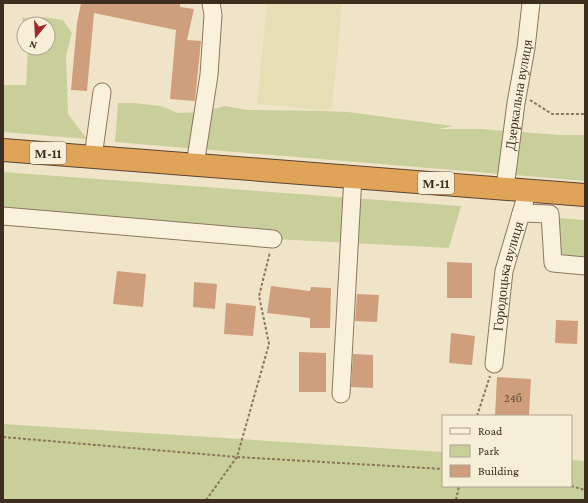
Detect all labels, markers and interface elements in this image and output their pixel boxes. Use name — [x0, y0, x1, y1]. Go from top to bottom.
north arrow — [16, 16, 56, 56]
text: N — [27, 38, 38, 52]
street label: Дзеркальна вулиця — [502, 38, 535, 151]
road number: М-11 — [30, 142, 66, 164]
road number: М-11 — [418, 172, 454, 194]
street label: Городоцька вулиця — [490, 219, 526, 332]
house number: 24б — [504, 391, 522, 405]
legend — [442, 415, 572, 487]
text: Road — [478, 424, 503, 438]
text: Park — [478, 444, 500, 458]
text: Building — [478, 464, 519, 478]

